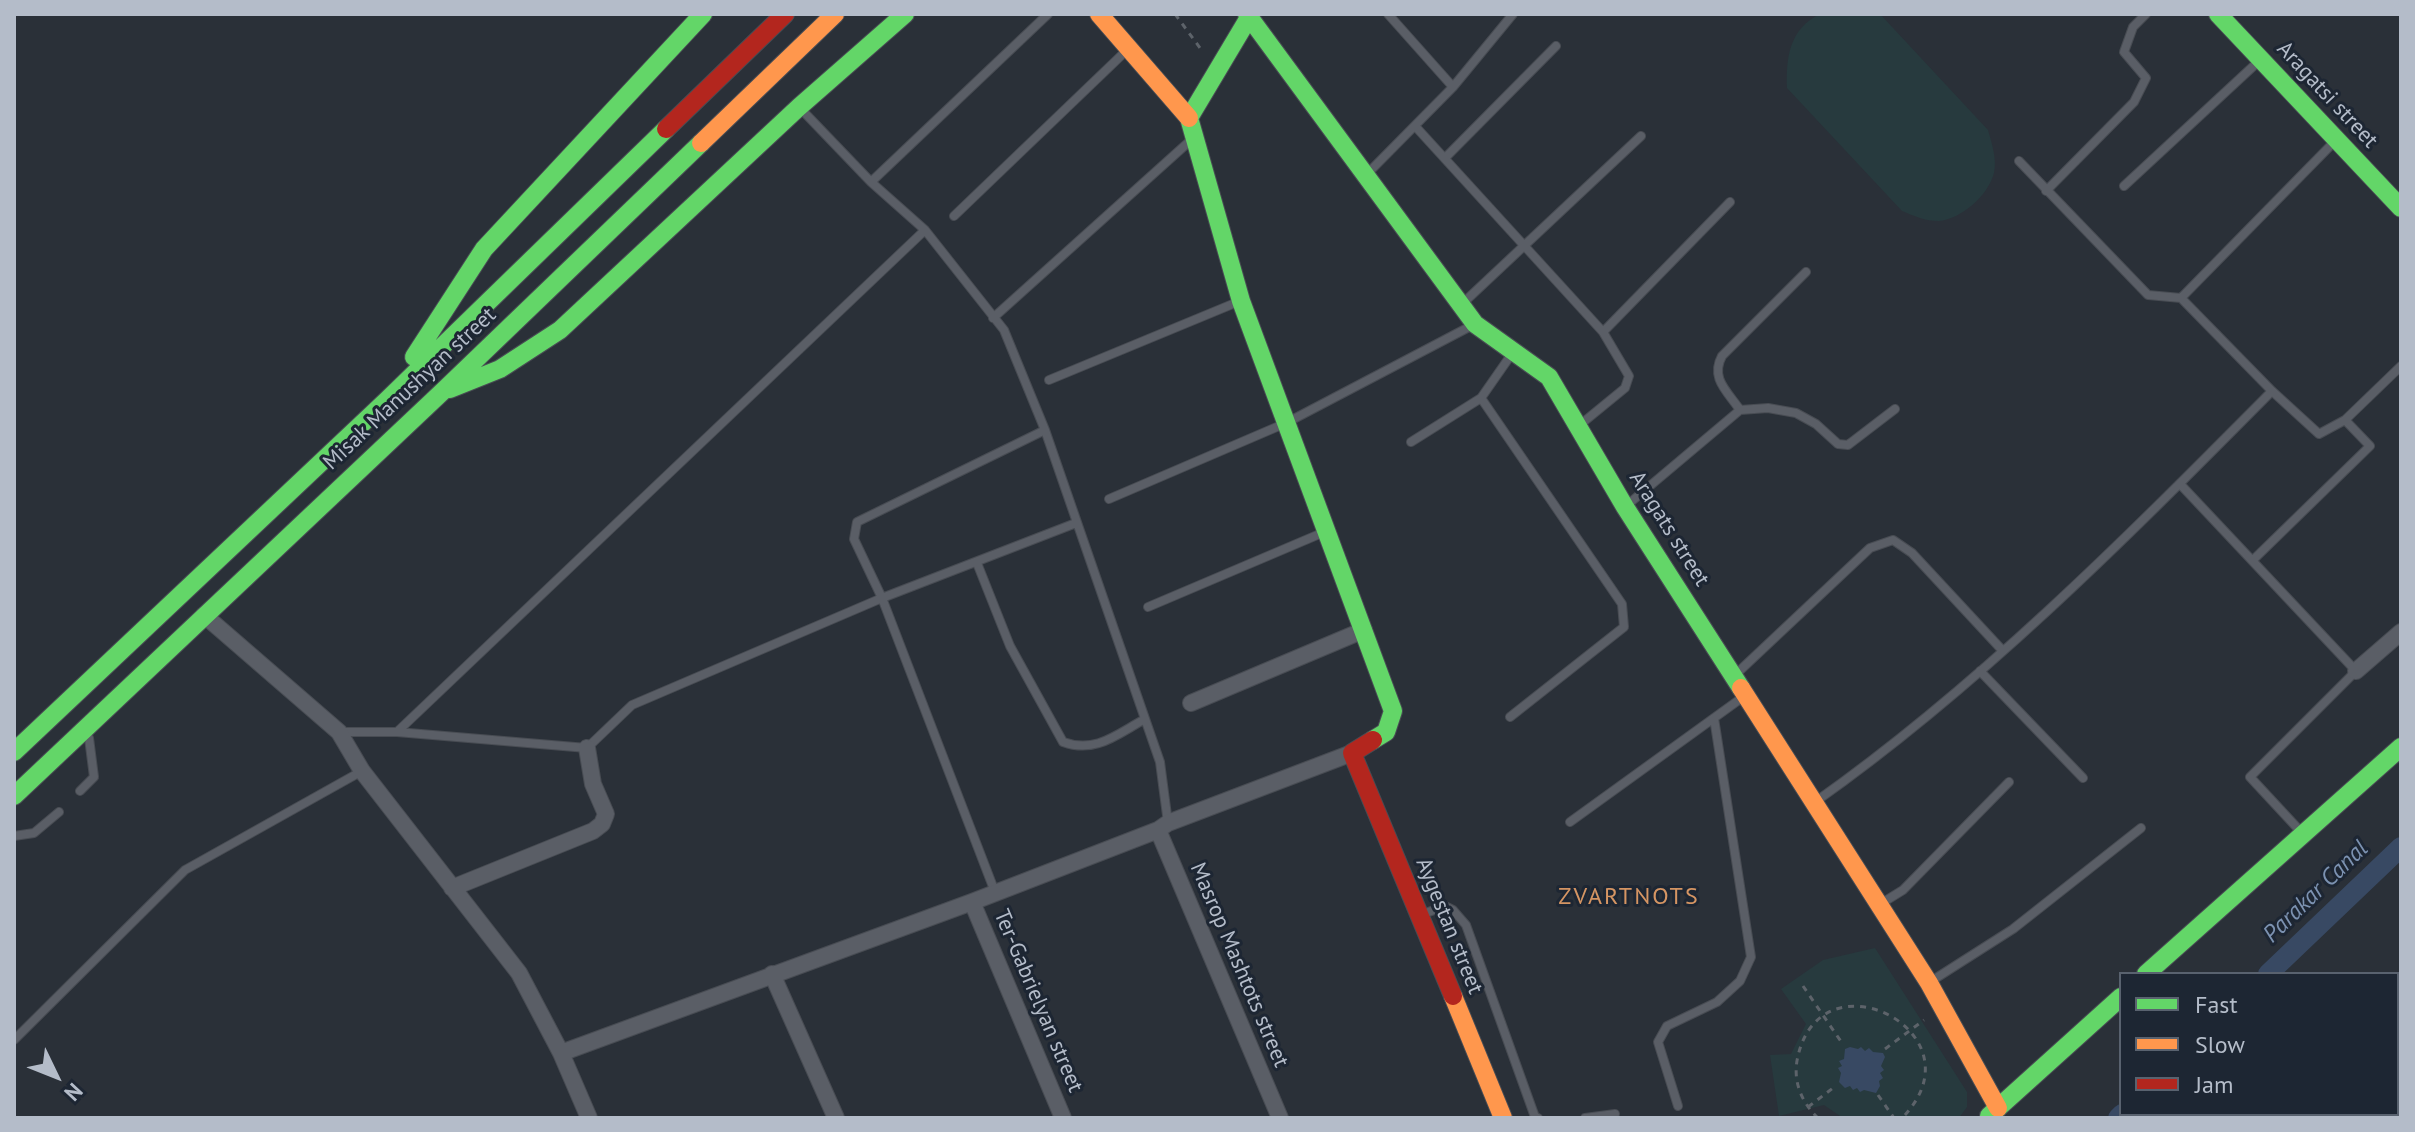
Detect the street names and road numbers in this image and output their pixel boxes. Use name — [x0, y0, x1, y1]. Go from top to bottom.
street label: Aragatsi street — [2271, 36, 2383, 154]
street label: Misak Manushyan street — [318, 302, 502, 476]
street label: Aragats street — [1623, 467, 1715, 591]
street label: Aygestan street — [1410, 854, 1488, 998]
street label: Masrop Mashtots street — [1184, 859, 1294, 1071]
street label: Ter-Gabrielyan street — [988, 906, 1088, 1096]

